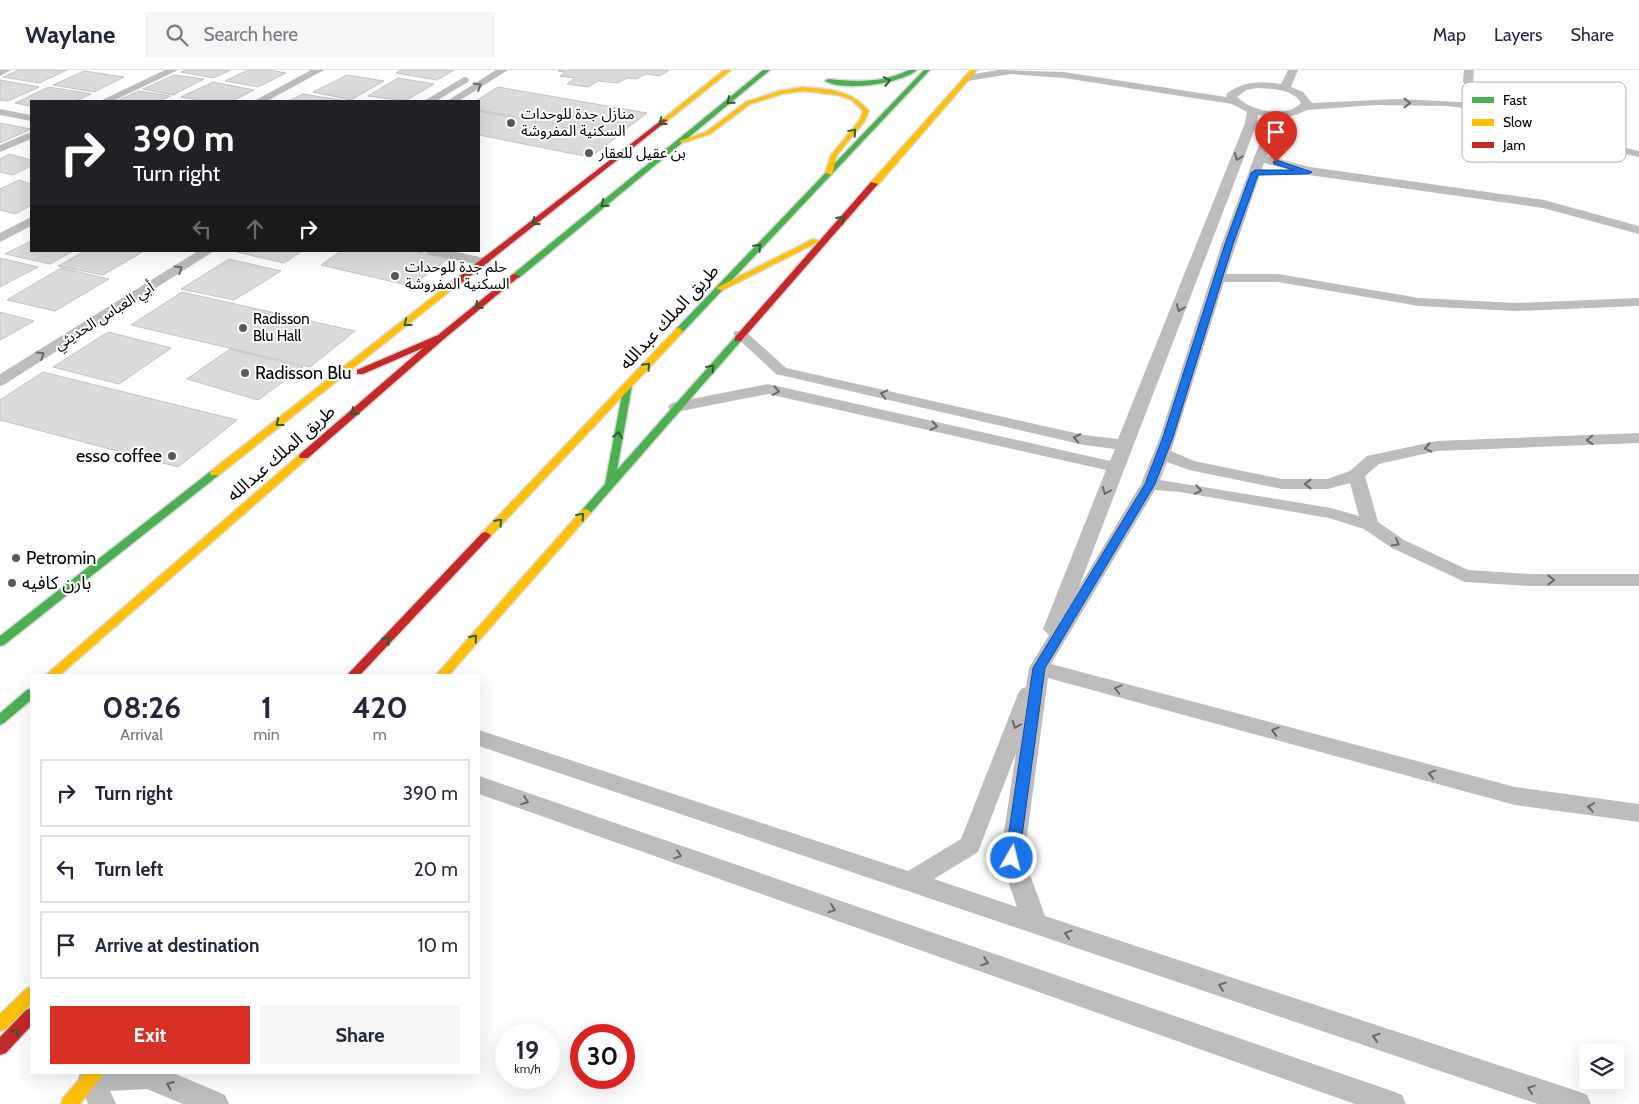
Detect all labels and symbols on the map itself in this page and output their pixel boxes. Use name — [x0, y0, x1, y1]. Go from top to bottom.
one-way arrow — [883, 76, 892, 87]
one-way arrow — [472, 82, 481, 92]
legend — [1462, 82, 1626, 162]
text: Fast — [1503, 91, 1527, 109]
one-way arrow — [726, 96, 735, 105]
one-way arrow — [1403, 98, 1411, 108]
place label: منازل جدة للوحدات السكنية المفروشة — [521, 105, 635, 140]
pin — [1255, 111, 1297, 162]
text: Slow — [1503, 113, 1532, 131]
one-way arrow — [659, 116, 668, 125]
marker: منازل جدة للوحدات السكنية المفروشة — [505, 117, 517, 129]
one-way arrow — [847, 128, 856, 137]
text: Jam — [1502, 136, 1525, 154]
place label: بن عقيل للعقار — [598, 144, 686, 162]
marker: بن عقيل للعقار — [583, 147, 595, 159]
one-way arrow — [1234, 152, 1244, 160]
one-way arrow — [600, 198, 609, 207]
one-way arrow — [835, 216, 844, 225]
one-way arrow — [532, 217, 541, 225]
one-way arrow — [752, 244, 761, 253]
place label: حلم جدة للوحدات السكنية المفروشة — [405, 258, 510, 293]
street label: طريق الملك عبدالله — [615, 260, 723, 374]
one-way arrow — [174, 266, 183, 276]
marker: حلم جدة للوحدات السكنية المفروشة — [389, 270, 401, 282]
street label: أبي العباس الحديثي — [51, 278, 159, 356]
one-way arrow — [474, 301, 483, 310]
one-way arrow — [1175, 303, 1186, 312]
place label: Radisson Blu Hall — [253, 310, 310, 345]
one-way arrow — [404, 317, 413, 325]
marker: Radisson Blu Hall — [237, 322, 249, 334]
one-way arrow — [36, 352, 45, 362]
place label: Radisson Blu — [255, 362, 351, 384]
one-way arrow — [641, 362, 650, 371]
one-way arrow — [705, 364, 714, 373]
marker: Radisson Blu — [239, 367, 251, 379]
one-way arrow — [771, 386, 780, 396]
one-way arrow — [880, 389, 889, 400]
street label: طريق الملك عبدالله — [222, 400, 340, 506]
one-way arrow — [351, 406, 360, 415]
one-way arrow — [275, 417, 285, 426]
one-way arrow — [930, 420, 939, 431]
one-way arrow — [613, 431, 623, 440]
one-way arrow — [1072, 433, 1081, 444]
one-way arrow — [1586, 434, 1594, 445]
one-way arrow — [1424, 442, 1433, 453]
place label: esso coffee — [76, 445, 162, 467]
marker: esso coffee — [166, 450, 178, 462]
one-way arrow — [1304, 479, 1312, 489]
one-way arrow — [1194, 484, 1202, 494]
one-way arrow — [1101, 486, 1112, 495]
one-way arrow — [575, 513, 584, 522]
one-way arrow — [493, 518, 502, 527]
one-way arrow — [1391, 536, 1400, 546]
place label: Petromin — [26, 547, 96, 569]
marker: Petromin — [10, 552, 22, 564]
place label: بارن كافيه — [22, 572, 91, 594]
one-way arrow — [1548, 575, 1555, 585]
marker: بارن كافيه — [6, 577, 18, 589]
one-way arrow — [468, 635, 477, 644]
one-way arrow — [381, 636, 390, 645]
one-way arrow — [1114, 684, 1123, 695]
one-way arrow — [1012, 720, 1022, 728]
one-way arrow — [1271, 727, 1280, 737]
one-way arrow — [1427, 769, 1436, 780]
one-way arrow — [520, 796, 529, 806]
one-way arrow — [1586, 802, 1595, 812]
position arrow — [985, 831, 1037, 883]
one-way arrow — [673, 849, 682, 859]
one-way arrow — [827, 903, 835, 913]
one-way arrow — [1064, 930, 1073, 940]
one-way arrow — [980, 956, 989, 966]
one-way arrow — [1219, 981, 1227, 991]
speed limit sign: 30 — [570, 1024, 635, 1089]
one-way arrow — [10, 1028, 19, 1037]
one-way arrow — [1373, 1033, 1381, 1043]
one-way arrow — [167, 1081, 175, 1091]
one-way arrow — [1527, 1084, 1535, 1094]

